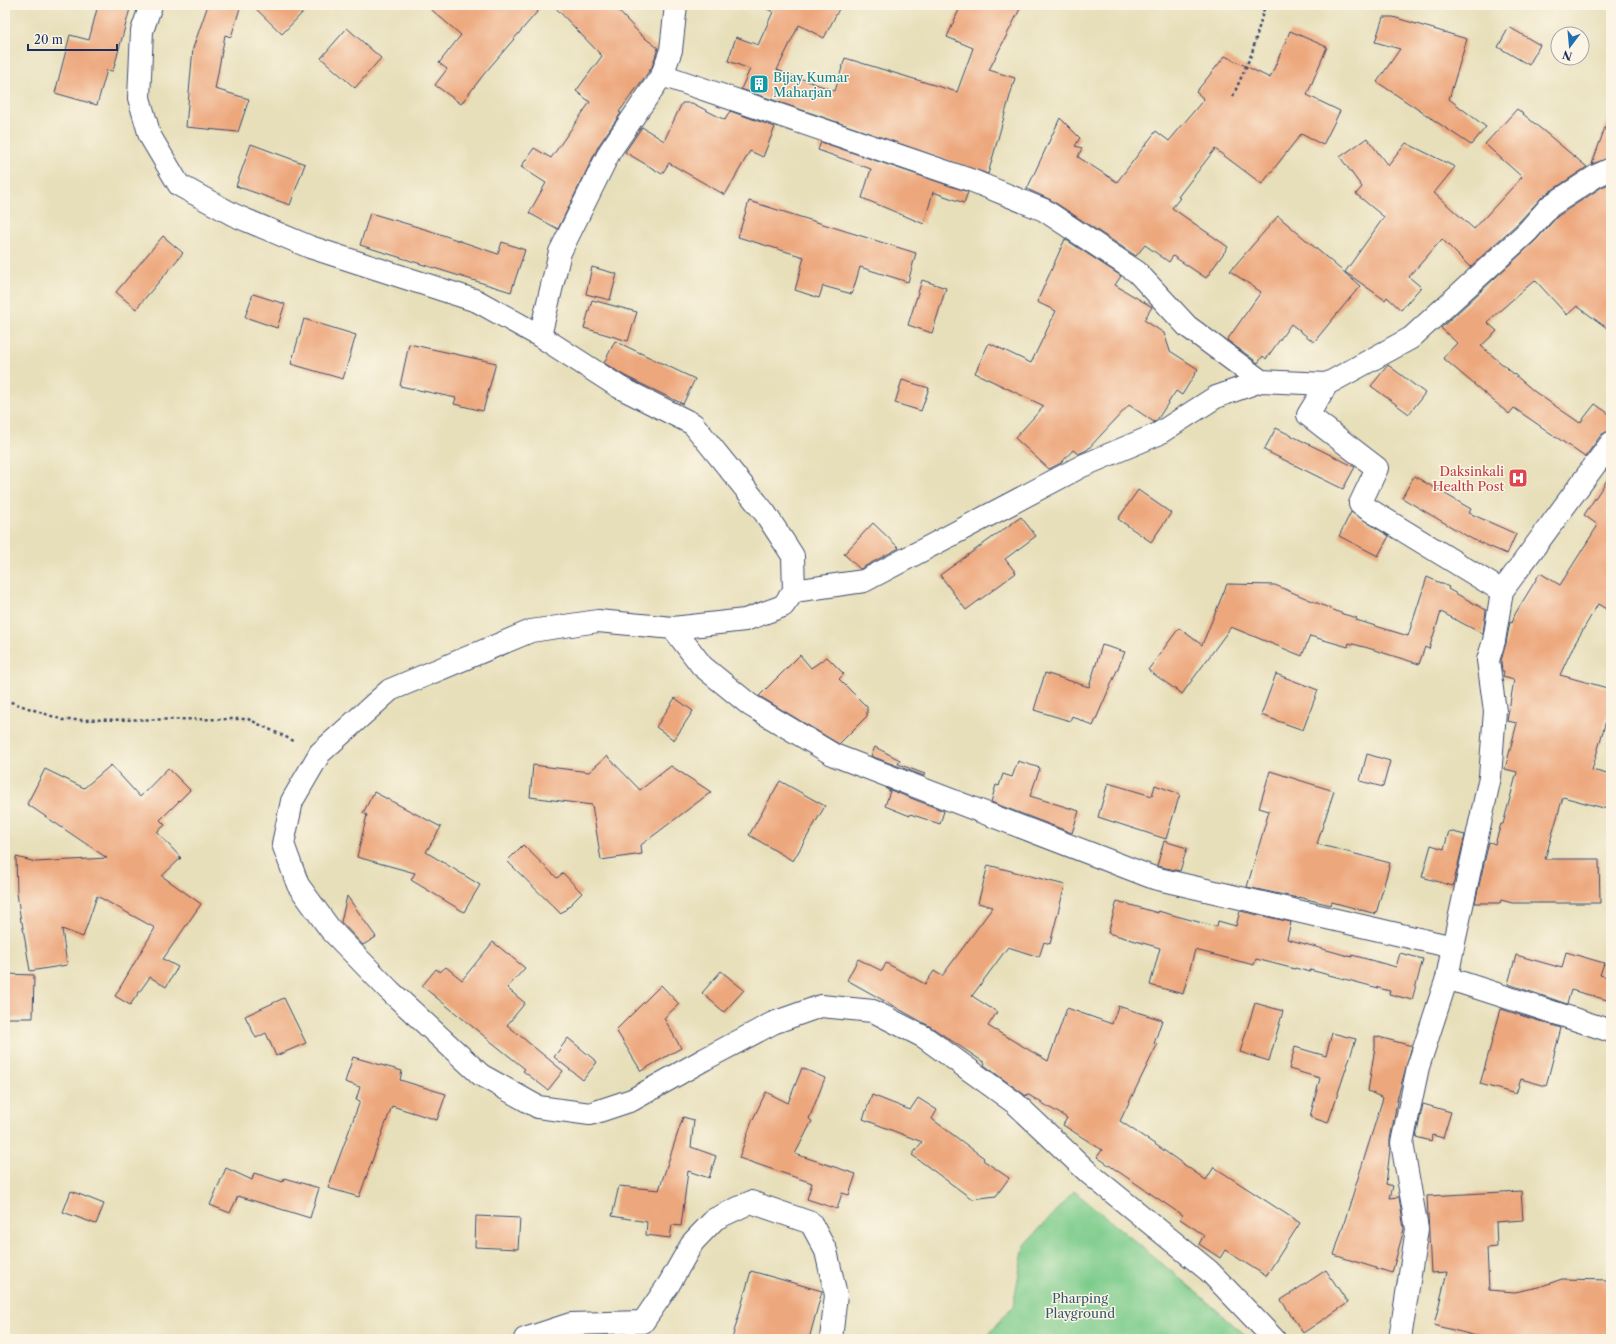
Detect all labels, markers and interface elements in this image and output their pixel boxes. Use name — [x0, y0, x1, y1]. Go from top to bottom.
scale bar — [28, 26, 117, 52]
north arrow — [1550, 26, 1590, 66]
text: 20 m — [34, 32, 63, 47]
text: N — [1560, 47, 1574, 64]
place label: Bijay Kumar Maharjan — [773, 69, 850, 100]
building icon: Bijay Kumar Maharjan — [748, 73, 770, 95]
place label: Daksinkali Health Post — [1433, 463, 1504, 494]
hospital icon: Daksinkali Health Post — [1507, 467, 1529, 489]
park label: Pharping Playground — [1045, 1290, 1115, 1321]

